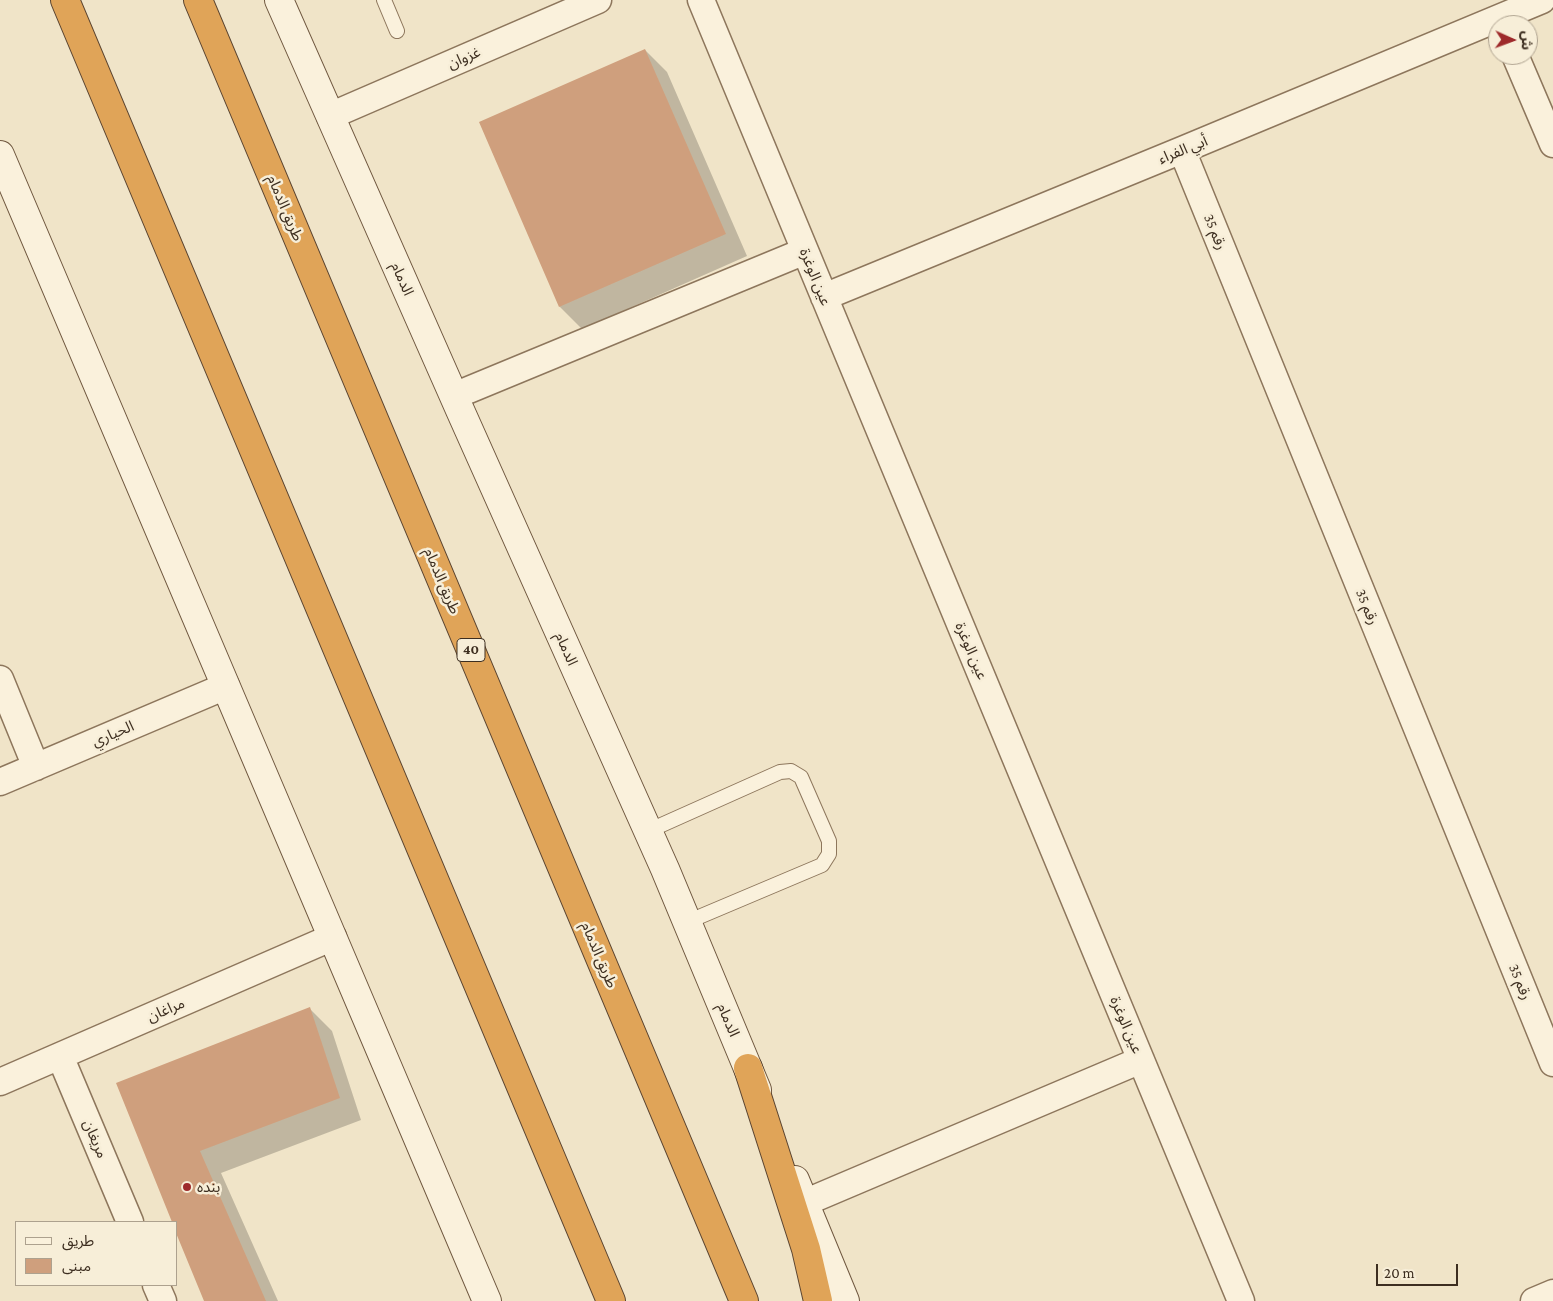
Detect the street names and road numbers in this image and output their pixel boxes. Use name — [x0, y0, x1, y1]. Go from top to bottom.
street label: غزوان — [445, 43, 483, 73]
street label: أبي الفراء — [1156, 132, 1210, 168]
street label: طريق الدمام — [263, 172, 307, 244]
street label: رقم 35 — [1200, 211, 1230, 253]
street label: عين الوغرة — [795, 246, 835, 308]
street label: الدمام — [387, 259, 417, 299]
street label: طريق الدمام — [420, 545, 464, 617]
street label: رقم 35 — [1352, 586, 1382, 628]
street label: عين الوغرة — [951, 620, 991, 682]
street label: الدمام — [551, 629, 581, 669]
road number: 40 — [457, 638, 485, 662]
street label: الحياري — [89, 717, 137, 751]
street label: طريق الدمام — [577, 919, 621, 991]
street label: رقم 35 — [1505, 961, 1535, 1003]
street label: مراغان — [144, 994, 188, 1026]
street label: عين الوغرة — [1106, 994, 1146, 1056]
street label: الدمام — [713, 1000, 743, 1040]
street label: مريغان — [79, 1117, 111, 1161]

